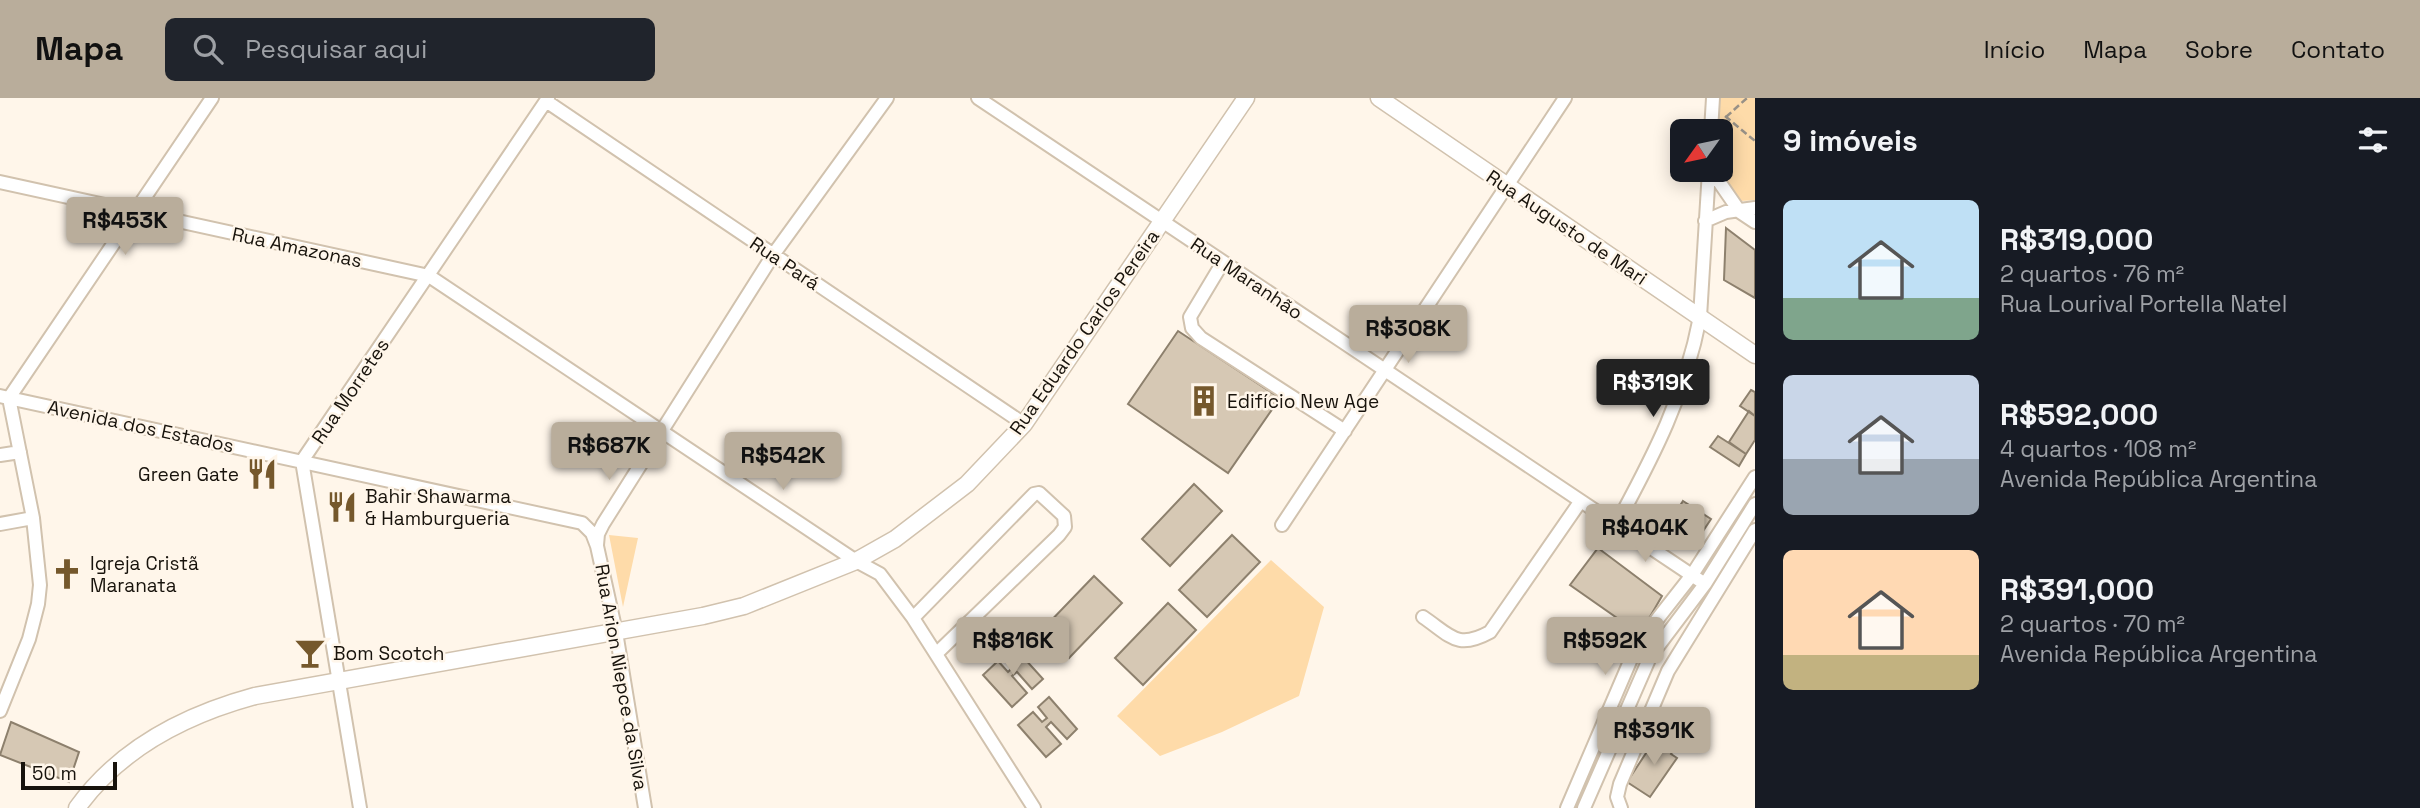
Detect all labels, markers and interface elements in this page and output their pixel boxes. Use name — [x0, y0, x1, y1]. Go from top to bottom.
search box — [165, 18, 655, 81]
text: Mapa — [35, 28, 123, 70]
icon: search — [189, 30, 227, 68]
text: Pesquisar aqui — [245, 32, 427, 66]
text: Início — [1984, 34, 2045, 65]
text: Mapa — [2083, 34, 2147, 65]
text: Sobre — [2185, 34, 2253, 65]
text: Contato — [2291, 34, 2385, 65]
north arrow — [1670, 119, 1732, 182]
map controls — [1670, 119, 1733, 182]
text: 9 imóveis — [1783, 121, 1918, 160]
icon: filters — [2354, 121, 2392, 159]
street label: Rua Augusto de Mari — [1481, 164, 1652, 291]
pin: R$453K — [68, 198, 182, 257]
text: R$453K — [82, 205, 168, 235]
text: R$319,000 — [2000, 220, 2153, 259]
street label: Rua Amazonas — [230, 222, 364, 273]
street label: Rua Eduardo Carlos Pereira — [1004, 225, 1165, 440]
icon: home — [1839, 228, 1923, 312]
street label: Rua Pará — [745, 231, 825, 296]
street label: Rua Maranhão — [1186, 232, 1308, 325]
text: 2 quartos · 76 m² — [2000, 259, 2184, 289]
text: Rua Lourival Portella Natel — [2000, 289, 2287, 319]
pin: R$308K — [1351, 306, 1465, 365]
text: R$308K — [1365, 313, 1451, 343]
street label: Rua Morretes — [306, 334, 395, 449]
pin: R$319K — [1596, 360, 1710, 419]
text: R$319K — [1612, 367, 1694, 397]
building icon: Edifício New Age — [1187, 384, 1221, 418]
place label: Edifício New Age — [1227, 389, 1379, 414]
street label: Avenida dos Estados — [45, 395, 236, 458]
text: R$592,000 — [2000, 395, 2158, 434]
icon: home — [1839, 403, 1923, 487]
pin: R$687K — [552, 422, 666, 482]
text: R$687K — [567, 430, 651, 460]
pin: R$542K — [726, 432, 840, 492]
text: 4 quartos · 108 m² — [2000, 434, 2197, 464]
text: R$542K — [741, 440, 825, 470]
restaurant icon: Green Gate — [245, 457, 279, 491]
place label: Green Gate — [138, 462, 239, 487]
text: Avenida República Argentina — [2000, 464, 2317, 494]
place label: Bahir Shawarma & Hamburgueria — [365, 484, 511, 531]
restaurant icon: Bahir Shawarma & Hamburgueria — [325, 490, 359, 524]
pin: R$404K — [1588, 504, 1702, 564]
text: R$404K — [1601, 512, 1689, 542]
place label: Igreja Cristã Maranata — [90, 551, 199, 598]
church icon: Igreja Cristã Maranata — [50, 557, 84, 591]
street label: Rua Arion Niepce da Silva — [589, 562, 654, 792]
text: R$391,000 — [2000, 570, 2154, 609]
icon: home — [1839, 578, 1923, 662]
text: 2 quartos · 70 m² — [2000, 609, 2185, 639]
pin: R$816K — [956, 618, 1070, 677]
pin: R$592K — [1548, 618, 1662, 677]
text: R$816K — [972, 625, 1054, 655]
text: R$592K — [1563, 625, 1647, 655]
bar icon: Bom Scotch — [293, 636, 327, 670]
text: Avenida República Argentina — [2000, 639, 2317, 669]
place label: Bom Scotch — [333, 641, 444, 666]
pin: R$391K — [1597, 708, 1711, 767]
text: R$391K — [1613, 715, 1695, 745]
scale bar — [21, 759, 117, 791]
text: 50 m — [32, 761, 77, 786]

